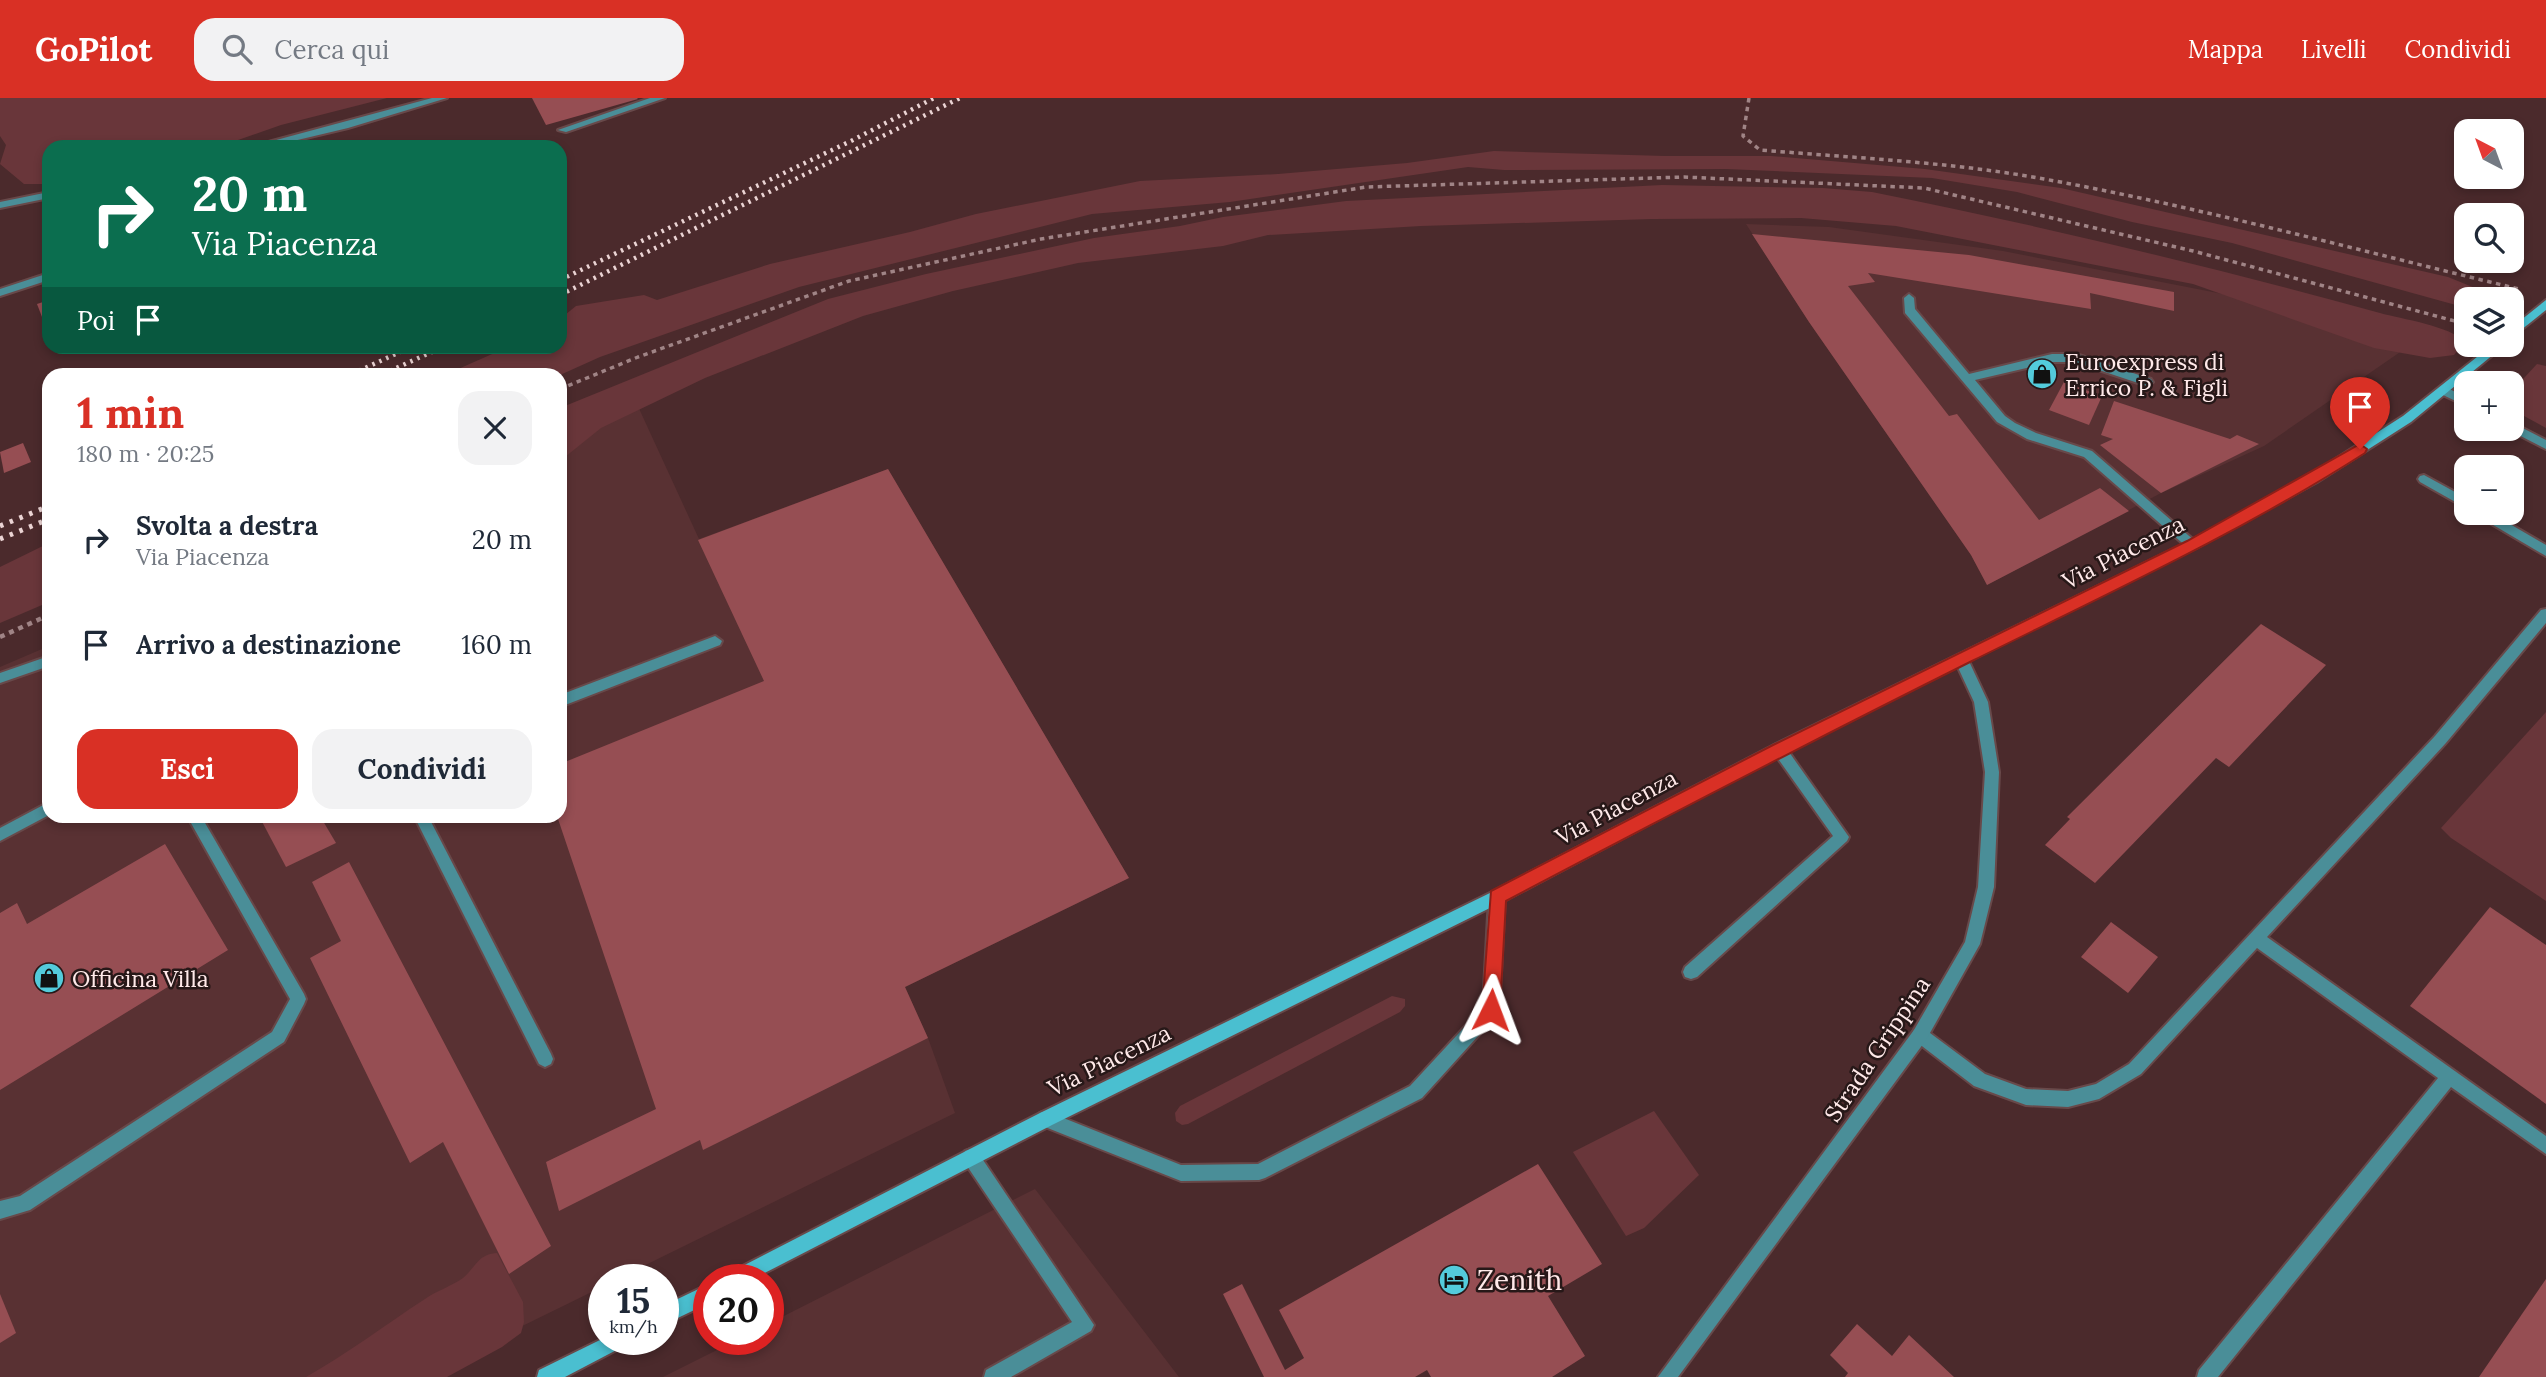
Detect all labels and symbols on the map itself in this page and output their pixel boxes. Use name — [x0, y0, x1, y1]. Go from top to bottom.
north arrow — [2454, 119, 2524, 189]
place label: Euroexpress di Errico P. & Figli — [2065, 347, 2228, 402]
shop icon: Euroexpress di Errico P. & Figli — [2025, 357, 2059, 391]
pin — [2330, 377, 2390, 449]
street label: Via Piacenza — [2056, 509, 2189, 596]
street label: Via Piacenza — [1549, 763, 1682, 852]
shop icon: Officina Villa — [32, 961, 66, 995]
place label: Officina Villa — [72, 964, 209, 993]
street label: Strada Grippina — [1818, 971, 1936, 1127]
position arrow — [1454, 973, 1528, 1047]
street label: Via Piacenza — [1042, 1018, 1175, 1103]
place label: Zenith — [1477, 1262, 1562, 1298]
hotel icon: Zenith — [1437, 1263, 1471, 1297]
speed limit sign: 20 — [693, 1264, 784, 1355]

